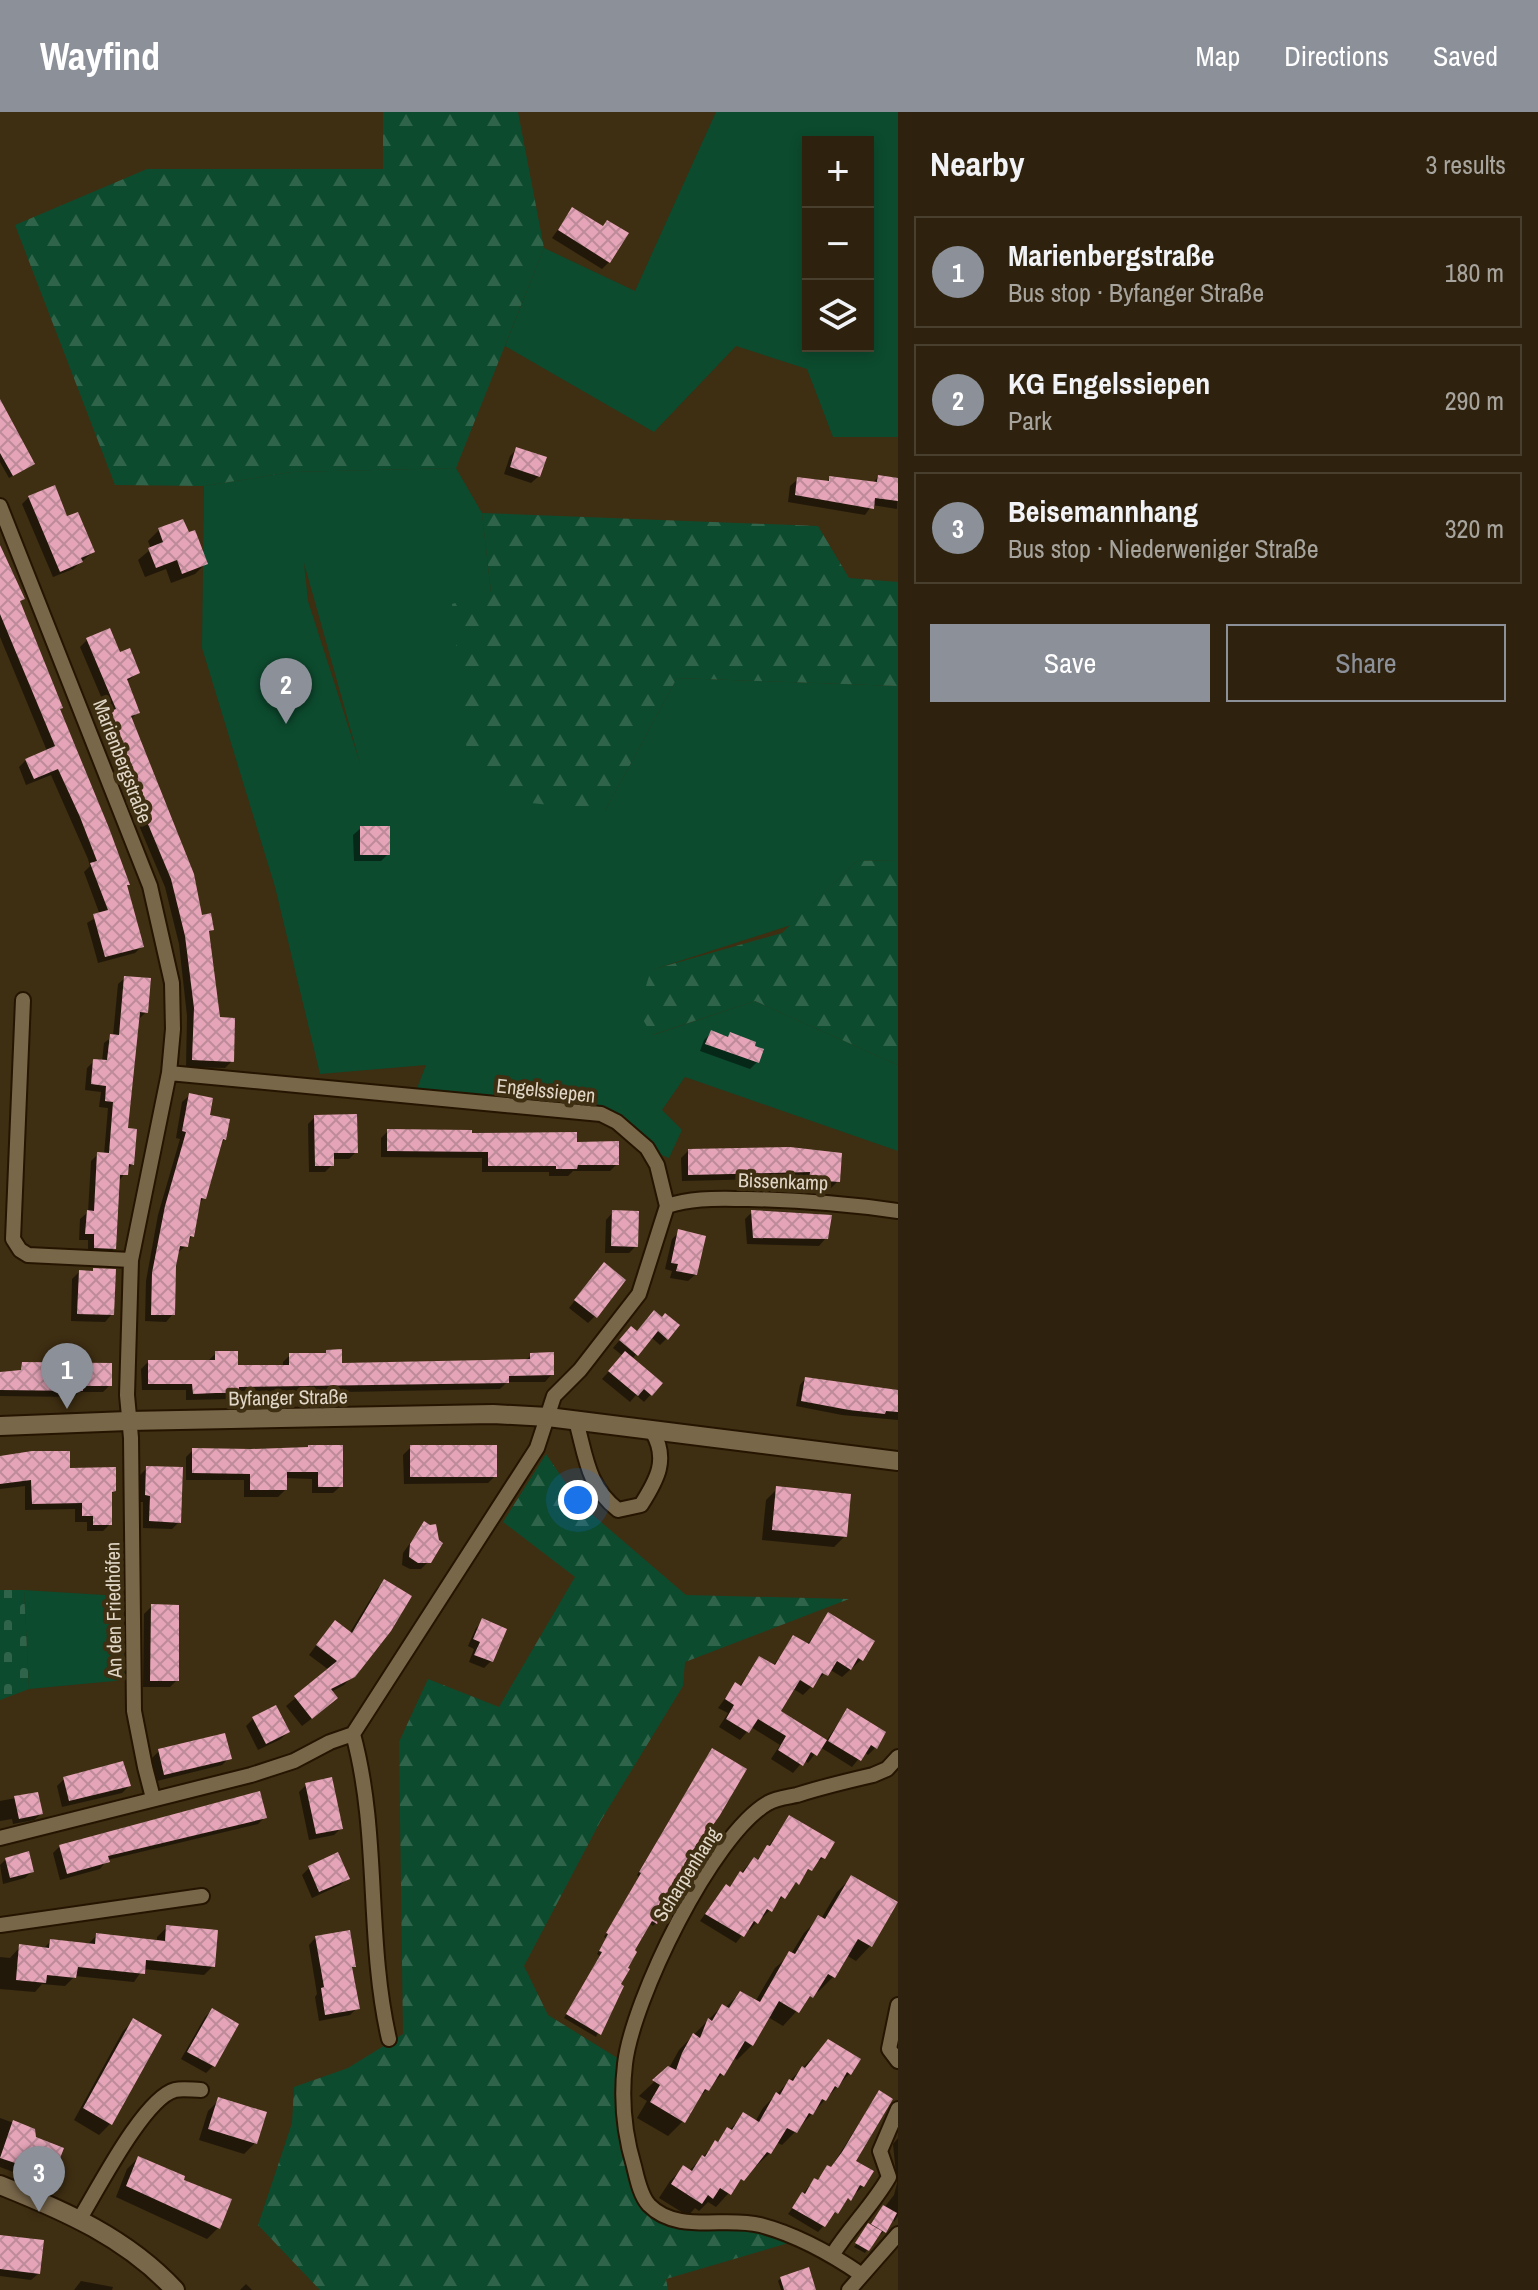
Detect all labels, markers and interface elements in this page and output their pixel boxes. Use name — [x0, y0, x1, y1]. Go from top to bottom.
text: Wayfind — [40, 31, 160, 82]
text: Map — [1196, 37, 1240, 75]
text: Directions — [1284, 37, 1389, 75]
text: Saved — [1433, 37, 1498, 75]
map controls — [802, 136, 874, 352]
button: + — [802, 136, 874, 208]
text: Nearby — [930, 141, 1025, 187]
text: 3 results — [1425, 147, 1506, 182]
button: − — [802, 208, 874, 280]
text: Marienbergstraße — [1008, 235, 1214, 275]
text: 1 — [952, 255, 964, 290]
text: 180 m — [1445, 255, 1504, 290]
text: Bus stop · Byfanger Straße — [1008, 275, 1264, 310]
button: layers — [802, 280, 874, 352]
text: KG Engelssiepen — [1008, 363, 1210, 403]
text: 2 — [952, 383, 964, 418]
text: 290 m — [1445, 383, 1504, 418]
text: Park — [1008, 403, 1052, 438]
text: Beisemannhang — [1008, 491, 1198, 531]
text: 3 — [952, 511, 964, 546]
text: 320 m — [1445, 511, 1504, 546]
text: Bus stop · Niederweniger Straße — [1008, 531, 1319, 566]
button: Save — [930, 624, 1210, 702]
button: Share — [1226, 624, 1506, 702]
pin: 2 — [260, 658, 312, 724]
street label: Marienbergstraße — [87, 695, 159, 827]
street label: Engelssiepen — [495, 1071, 597, 1109]
street label: Bissenkamp — [737, 1166, 829, 1196]
pin: 1 — [41, 1343, 93, 1409]
street label: Byfanger Straße — [228, 1382, 348, 1412]
your location — [558, 1480, 598, 1520]
street label: An den Friedhöfen — [98, 1542, 128, 1679]
street label: Scharpenhang — [646, 1822, 726, 1926]
pin: 3 — [13, 2146, 65, 2212]

